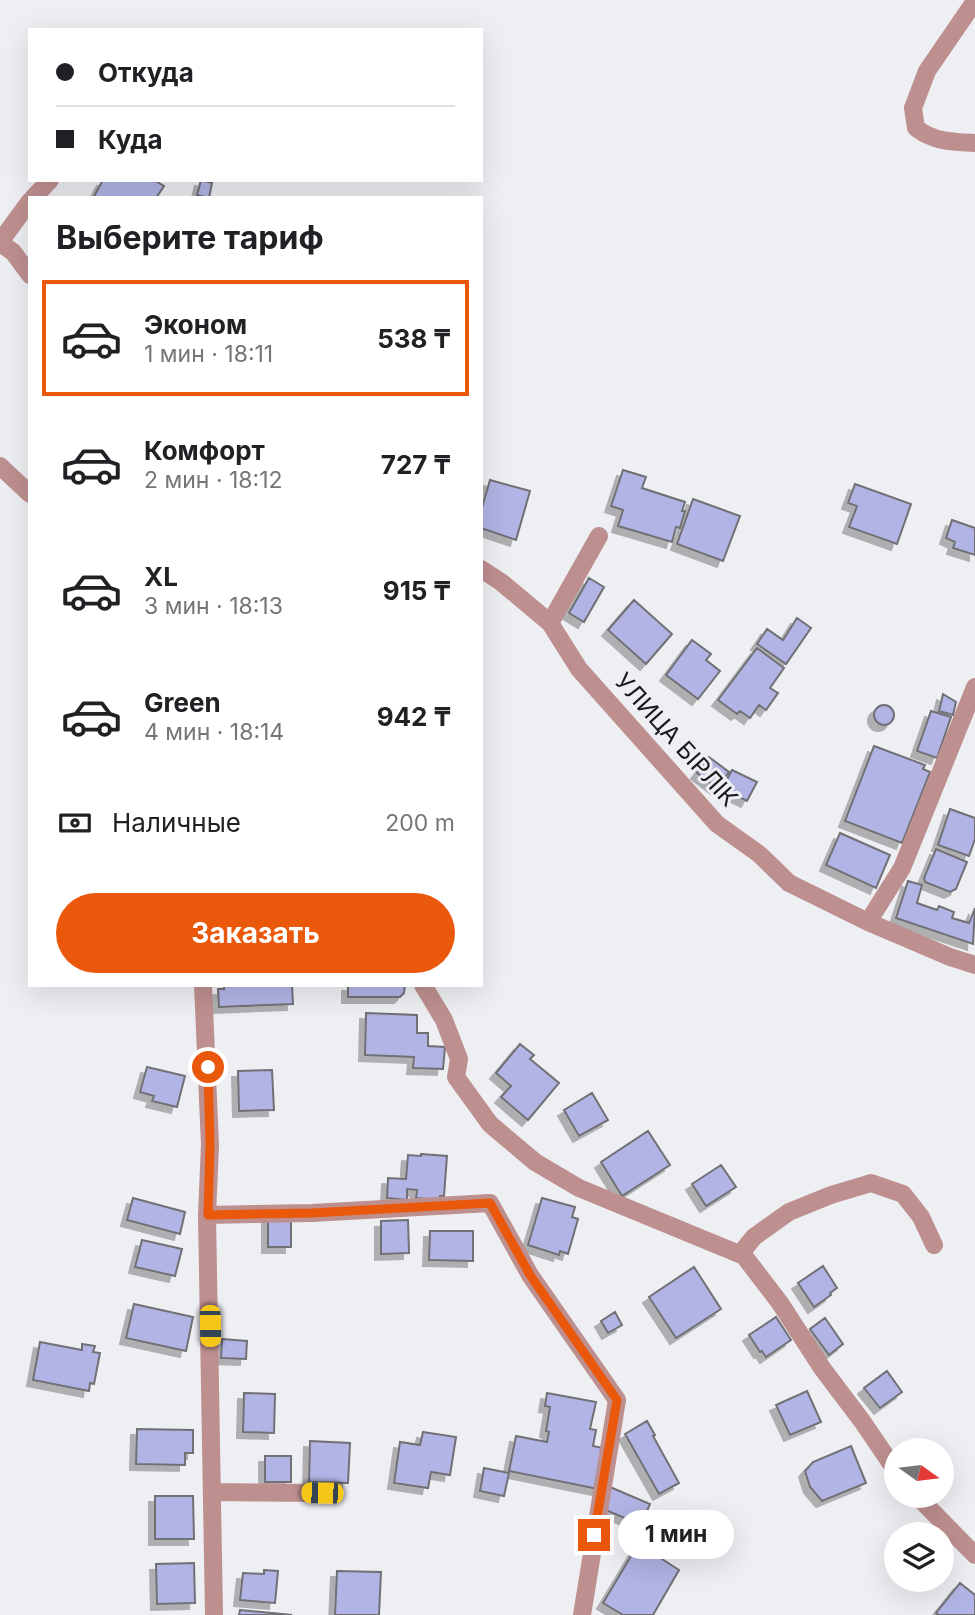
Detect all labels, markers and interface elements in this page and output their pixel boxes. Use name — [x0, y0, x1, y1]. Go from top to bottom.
text: Откуда — [98, 57, 194, 88]
text: Куда — [98, 124, 163, 155]
text: Выберите тариф — [56, 218, 324, 257]
icon: car — [60, 307, 123, 370]
text: Эконом — [144, 309, 247, 340]
text: 538 ₸ — [377, 323, 451, 354]
text: 1 мин · 18:11 — [144, 340, 273, 368]
icon: car — [60, 433, 123, 496]
text: Комфорт — [144, 435, 265, 466]
text: 727 ₸ — [381, 449, 451, 480]
text: 2 мин · 18:12 — [144, 466, 283, 494]
icon: car — [60, 559, 123, 622]
text: XL — [144, 561, 178, 592]
text: 915 ₸ — [383, 575, 451, 606]
text: 3 мин · 18:13 — [144, 592, 283, 620]
street label: УЛИЦА БІРЛІК — [609, 667, 744, 812]
icon: car — [60, 685, 123, 748]
text: Green — [144, 687, 221, 718]
text: 942 ₸ — [377, 701, 451, 732]
text: 4 мин · 18:14 — [144, 718, 284, 746]
icon: cash — [56, 804, 94, 842]
text: Наличные — [112, 807, 241, 838]
text: 200 m — [385, 809, 455, 837]
button: Заказать — [56, 893, 455, 973]
route start — [192, 1051, 224, 1083]
car — [200, 1305, 221, 1347]
north arrow — [884, 1438, 954, 1508]
map controls — [884, 1438, 954, 1592]
car — [301, 1482, 344, 1504]
callout: 1 мин — [618, 1510, 734, 1560]
route end — [578, 1519, 610, 1551]
text: 1 мин — [645, 1520, 707, 1548]
button: layers — [884, 1522, 954, 1592]

